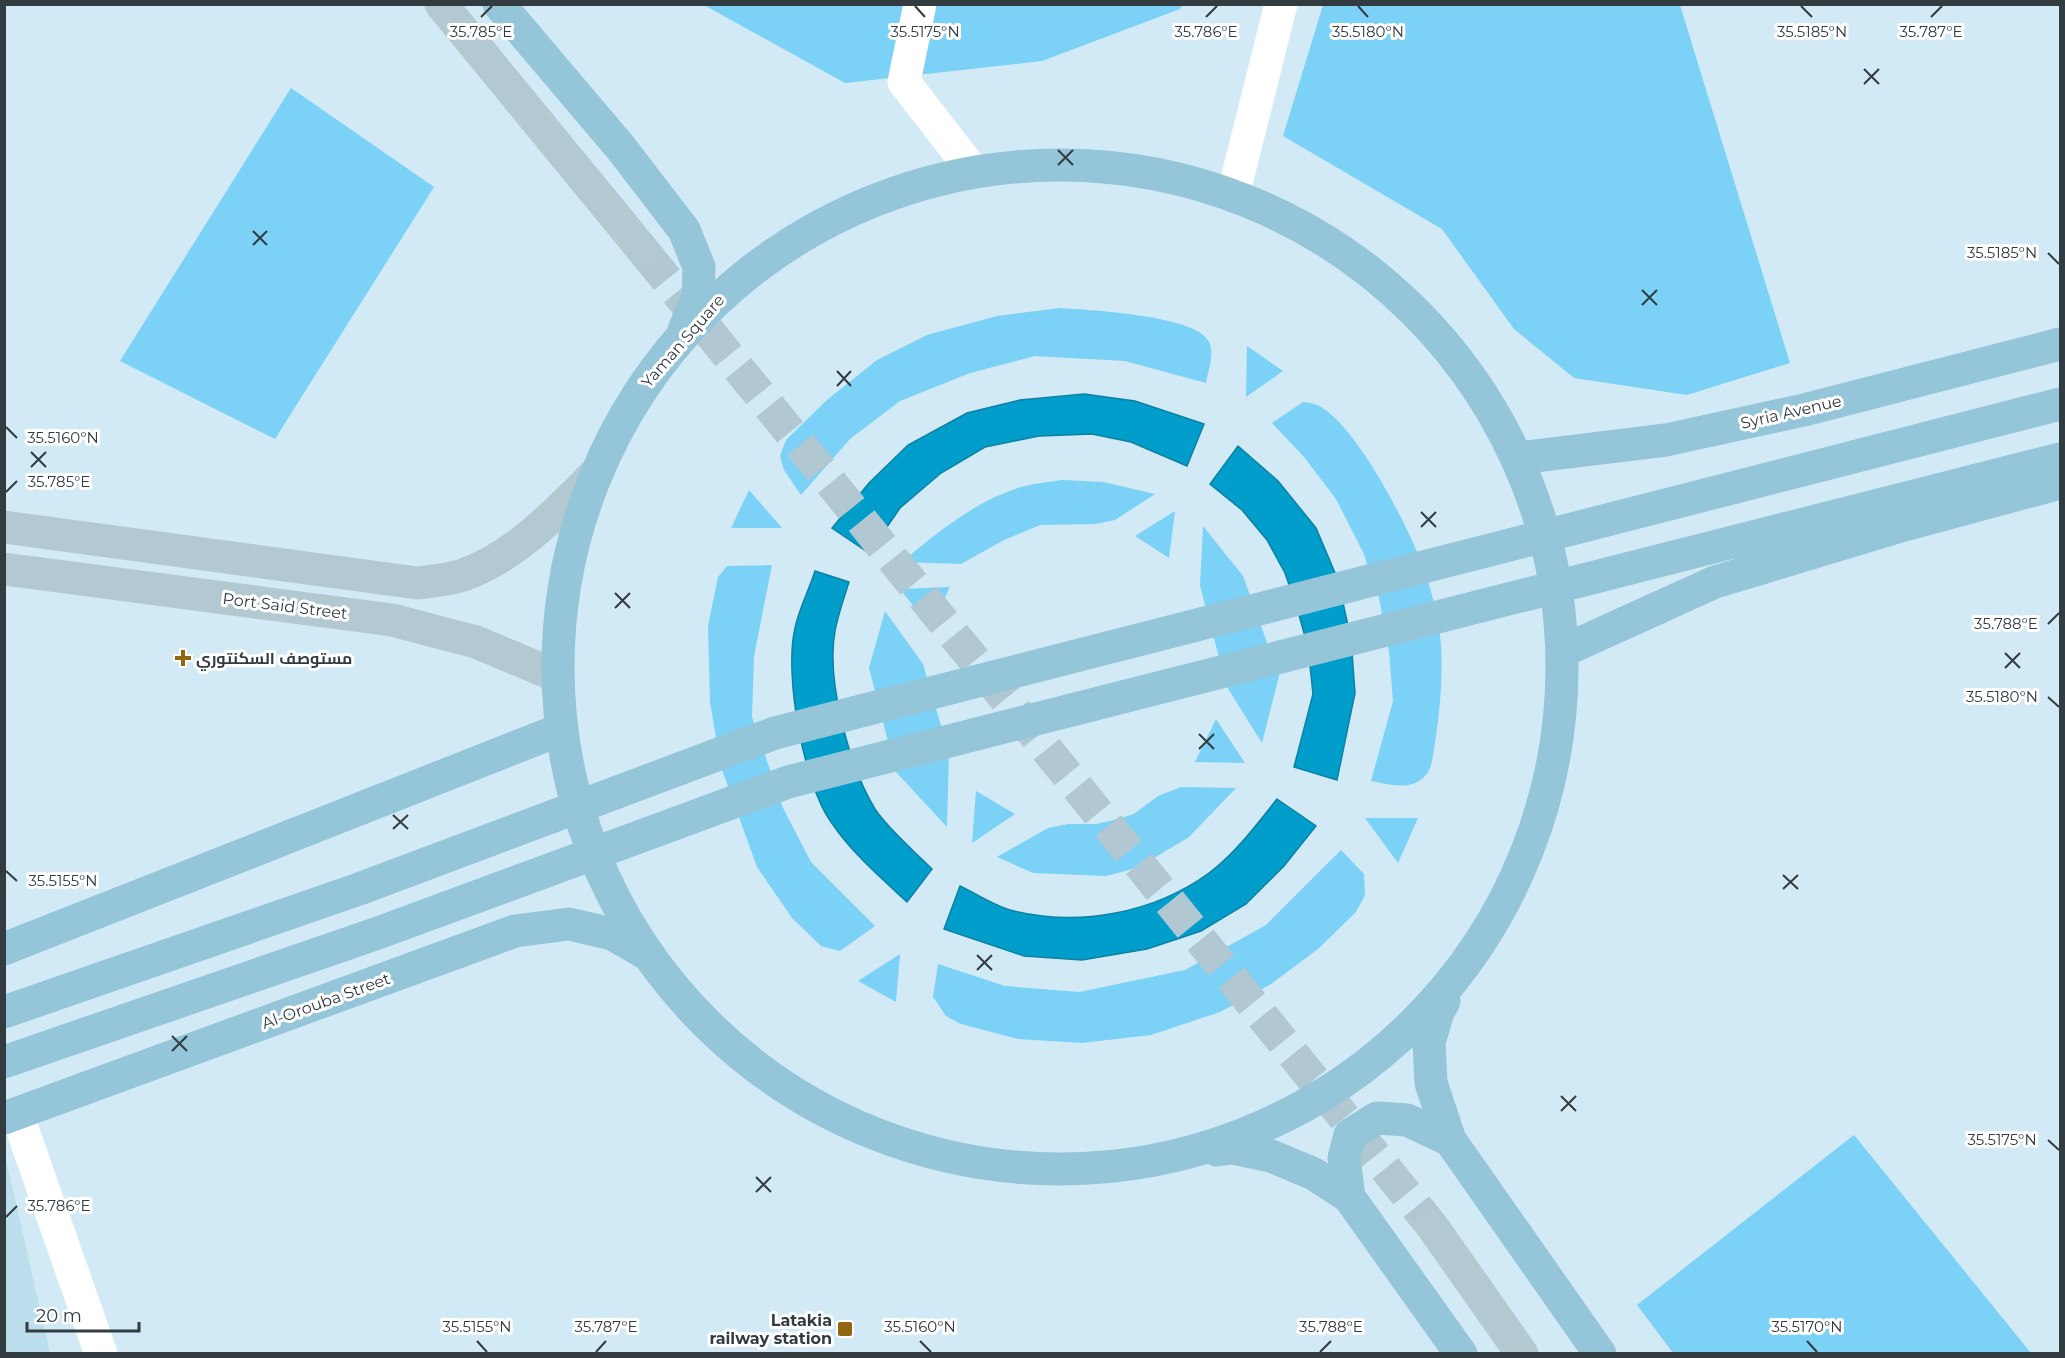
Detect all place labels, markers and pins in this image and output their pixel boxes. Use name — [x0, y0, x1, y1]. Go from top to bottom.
marker: مستوصف السكنتوري — [174, 649, 192, 667]
place label: مستوصف السكنتوري — [196, 649, 352, 671]
place label: Latakia railway station — [709, 1311, 832, 1348]
marker: Latakia railway station — [836, 1320, 854, 1338]

